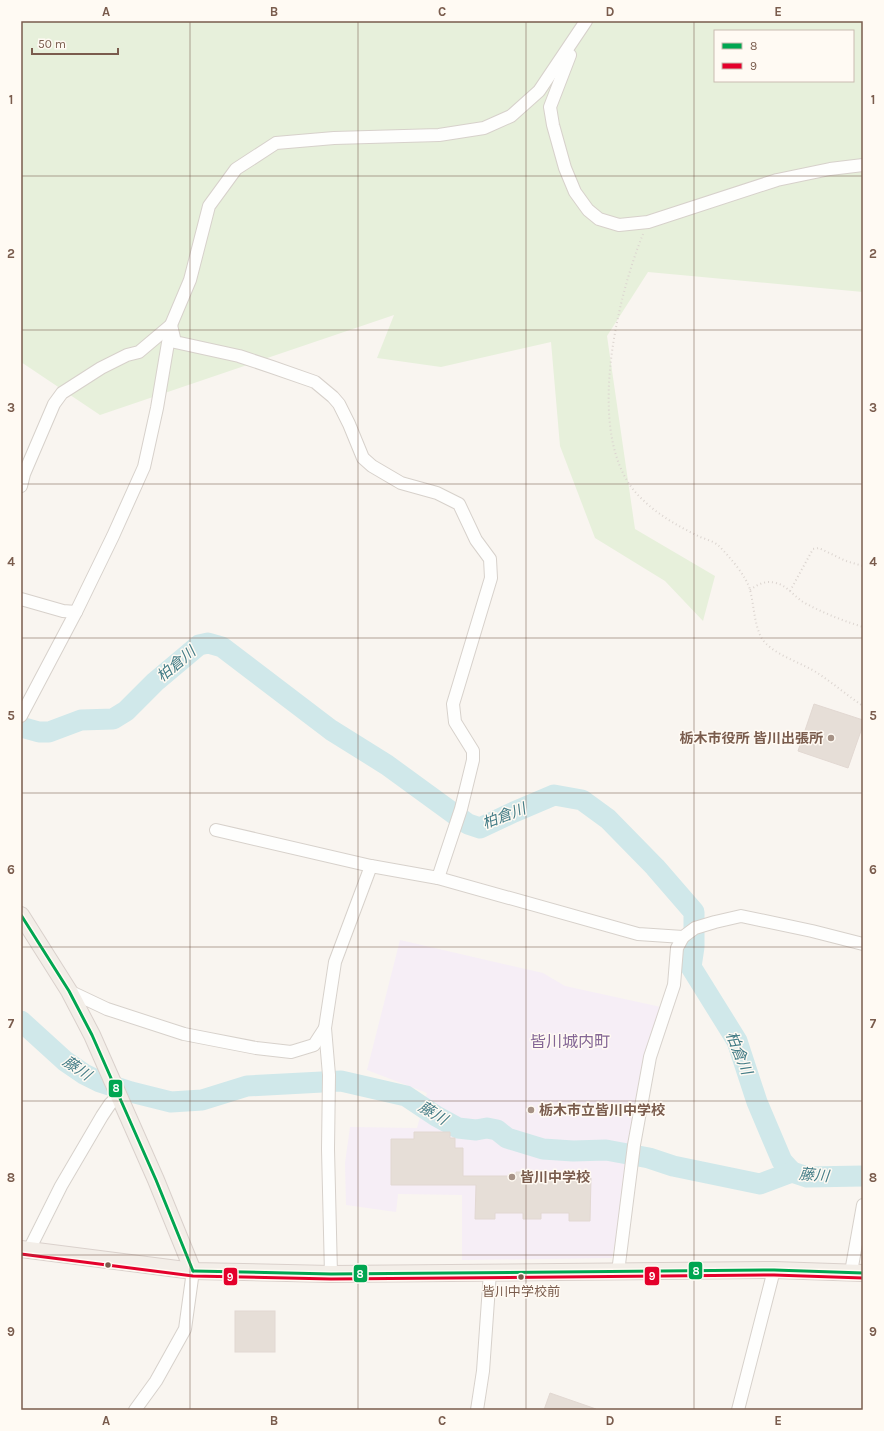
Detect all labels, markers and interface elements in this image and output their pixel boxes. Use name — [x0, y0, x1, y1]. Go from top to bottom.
text: A — [102, 4, 110, 19]
text: B — [270, 4, 278, 19]
text: C — [438, 4, 446, 19]
text: D — [606, 4, 615, 19]
text: E — [774, 4, 782, 19]
scale bar — [32, 30, 118, 56]
legend — [714, 30, 854, 82]
text: 50 m — [38, 37, 66, 51]
text: 8 — [750, 39, 757, 53]
text: 9 — [750, 59, 757, 73]
text: 1 — [9, 92, 13, 107]
text: 1 — [871, 92, 875, 107]
text: 2 — [7, 246, 15, 261]
text: 2 — [869, 246, 877, 261]
text: 3 — [7, 400, 15, 415]
text: 3 — [869, 400, 877, 415]
text: 4 — [7, 554, 15, 569]
text: 4 — [869, 554, 877, 569]
water label: 柏倉川 — [153, 641, 201, 685]
text: 5 — [7, 708, 15, 723]
text: 5 — [869, 708, 877, 723]
place label: 栃木市役所 皆川出張所 — [679, 730, 823, 747]
marker: 栃木市役所 皆川出張所 — [826, 733, 836, 743]
water label: 柏倉川 — [480, 799, 530, 832]
text: 6 — [7, 862, 15, 877]
text: 6 — [869, 862, 877, 877]
text: 7 — [8, 1016, 15, 1031]
text: 7 — [870, 1016, 877, 1031]
water label: 柏倉川 — [722, 1029, 757, 1079]
district label: 皆川城内町 — [530, 1032, 610, 1051]
water label: 藤川 — [60, 1052, 96, 1085]
line badge: 8 — [108, 1079, 123, 1098]
text: 8 — [112, 1082, 120, 1095]
water label: 藤川 — [416, 1098, 452, 1129]
place label: 栃木市立皆川中学校 — [539, 1102, 665, 1119]
marker: 栃木市立皆川中学校 — [526, 1105, 536, 1115]
water label: 藤川 — [798, 1165, 832, 1185]
place label: 皆川中学校 — [520, 1169, 590, 1186]
text: 8 — [7, 1170, 15, 1185]
text: 8 — [869, 1170, 877, 1185]
marker: 皆川中学校 — [507, 1172, 517, 1182]
unlabelled marker — [103, 1260, 113, 1270]
line badge: 8 — [688, 1261, 703, 1280]
line badge: 8 — [353, 1264, 368, 1283]
text: 8 — [692, 1265, 700, 1278]
line badge: 9 — [644, 1266, 660, 1286]
line badge: 9 — [223, 1267, 238, 1286]
text: 8 — [356, 1268, 364, 1281]
text: 9 — [649, 1270, 656, 1283]
text: 9 — [227, 1271, 234, 1284]
marker: 皆川中学校前 — [516, 1272, 526, 1282]
place label: 皆川中学校前 — [482, 1284, 560, 1299]
text: 9 — [7, 1324, 15, 1339]
text: 9 — [869, 1324, 877, 1339]
text: A — [102, 1413, 110, 1428]
text: B — [270, 1413, 278, 1428]
text: C — [438, 1413, 446, 1428]
text: D — [606, 1413, 615, 1428]
text: E — [774, 1413, 782, 1428]

